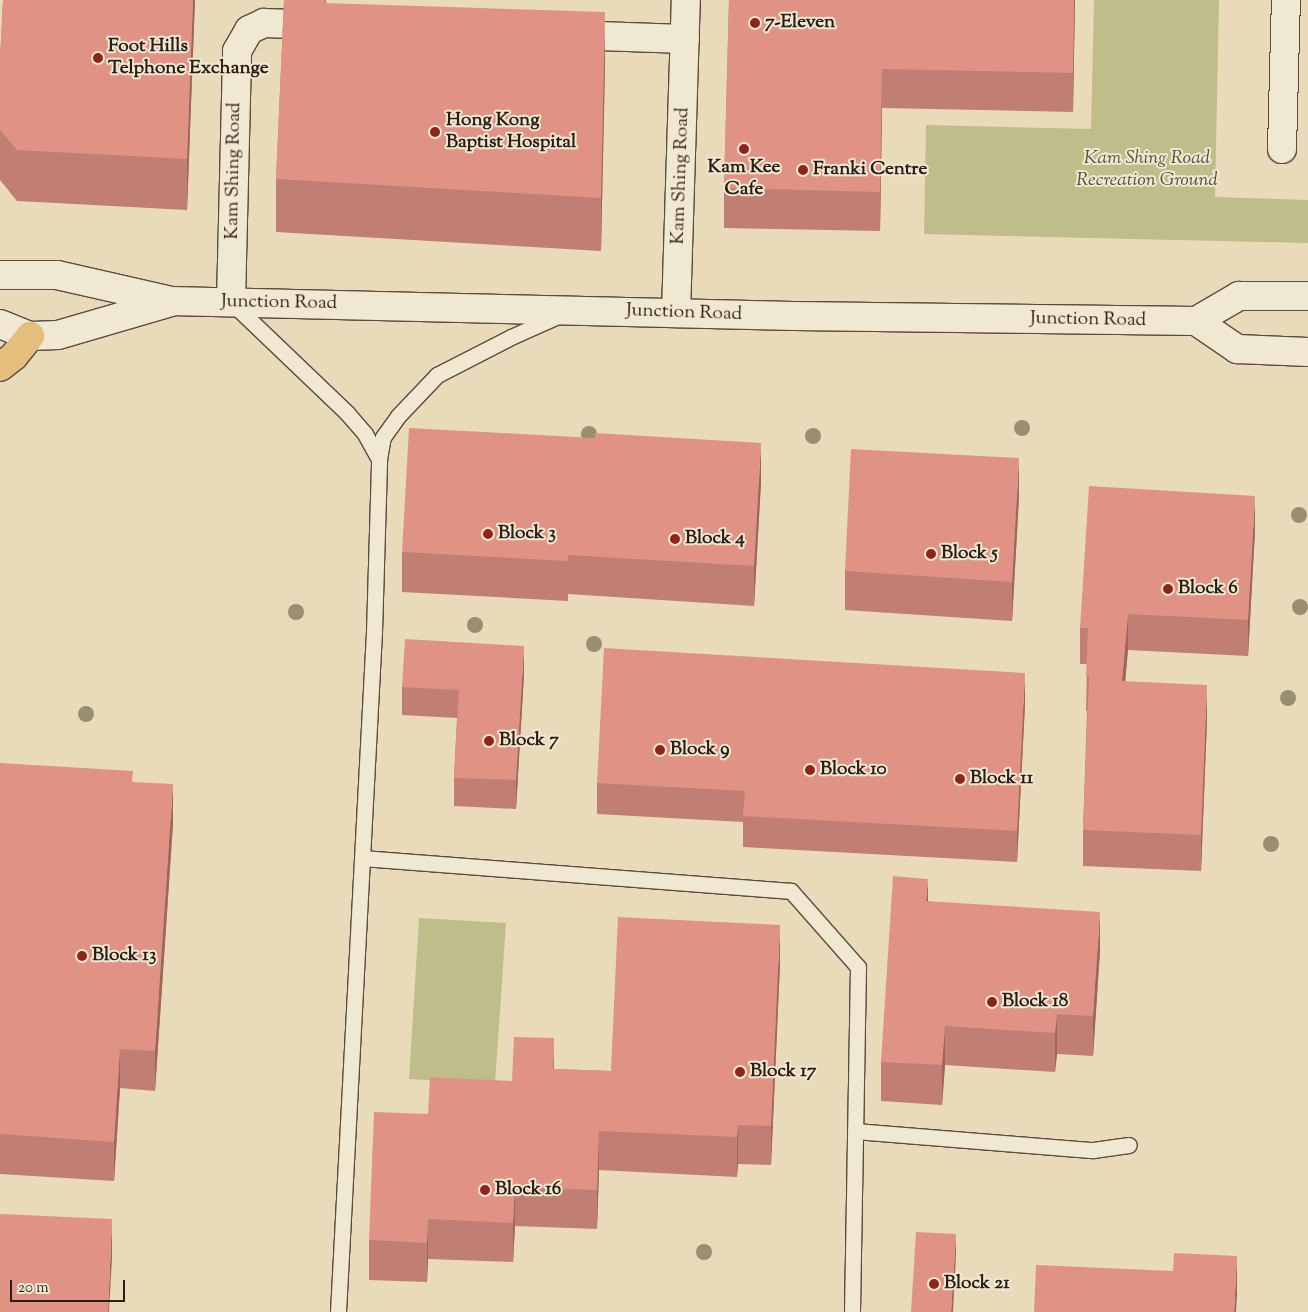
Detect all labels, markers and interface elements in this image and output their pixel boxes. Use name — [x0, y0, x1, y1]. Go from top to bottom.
place label: 7-Eleven — [765, 12, 835, 34]
marker: 7-Eleven — [749, 17, 761, 29]
place label: Foot Hills Telphone Exchange — [108, 36, 268, 80]
marker: Foot Hills Telphone Exchange — [92, 52, 104, 64]
street label: Kam Shing Road — [221, 102, 247, 240]
street label: Kam Shing Road — [667, 107, 695, 245]
place label: Hong Kong Baptist Hospital — [446, 110, 576, 154]
marker: Hong Kong Baptist Hospital — [428, 125, 442, 139]
marker: Kam Kee Cafe — [738, 143, 750, 155]
park label: Kam Shing Road Recreation Ground — [1076, 148, 1218, 192]
place label: Kam Kee Cafe — [708, 157, 780, 201]
place label: Franki Centre — [813, 159, 927, 181]
marker: Franki Centre — [797, 164, 809, 176]
street label: Junction Road — [221, 291, 337, 315]
street label: Junction Road — [626, 300, 742, 326]
street label: Junction Road — [1030, 308, 1146, 332]
place label: Block 3 — [498, 523, 556, 545]
marker: Block 3 — [482, 528, 494, 540]
place label: Block 4 — [685, 528, 745, 550]
marker: Block 4 — [669, 533, 681, 545]
place label: Block 5 — [941, 543, 998, 565]
marker: Block 5 — [925, 548, 937, 560]
place label: Block 6 — [1178, 578, 1238, 600]
marker: Block 6 — [1162, 583, 1174, 595]
place label: Block 7 — [499, 730, 559, 752]
marker: Block 7 — [483, 735, 495, 747]
place label: Block 9 — [670, 739, 730, 761]
marker: Block 9 — [654, 744, 666, 756]
place label: Block 10 — [820, 759, 887, 781]
marker: Block 10 — [804, 764, 816, 776]
place label: Block 11 — [970, 768, 1033, 790]
marker: Block 11 — [954, 773, 966, 785]
place label: Block 13 — [92, 945, 156, 967]
marker: Block 13 — [76, 950, 88, 962]
place label: Block 18 — [1002, 991, 1068, 1013]
marker: Block 18 — [986, 996, 998, 1008]
place label: Block 17 — [750, 1061, 816, 1083]
marker: Block 17 — [734, 1066, 746, 1078]
place label: Block 16 — [495, 1179, 561, 1201]
marker: Block 16 — [479, 1184, 491, 1196]
scale bar — [12, 1270, 128, 1302]
place label: Block 21 — [944, 1273, 1010, 1295]
text: 20 m — [18, 1278, 49, 1299]
marker: Block 21 — [928, 1278, 940, 1290]

